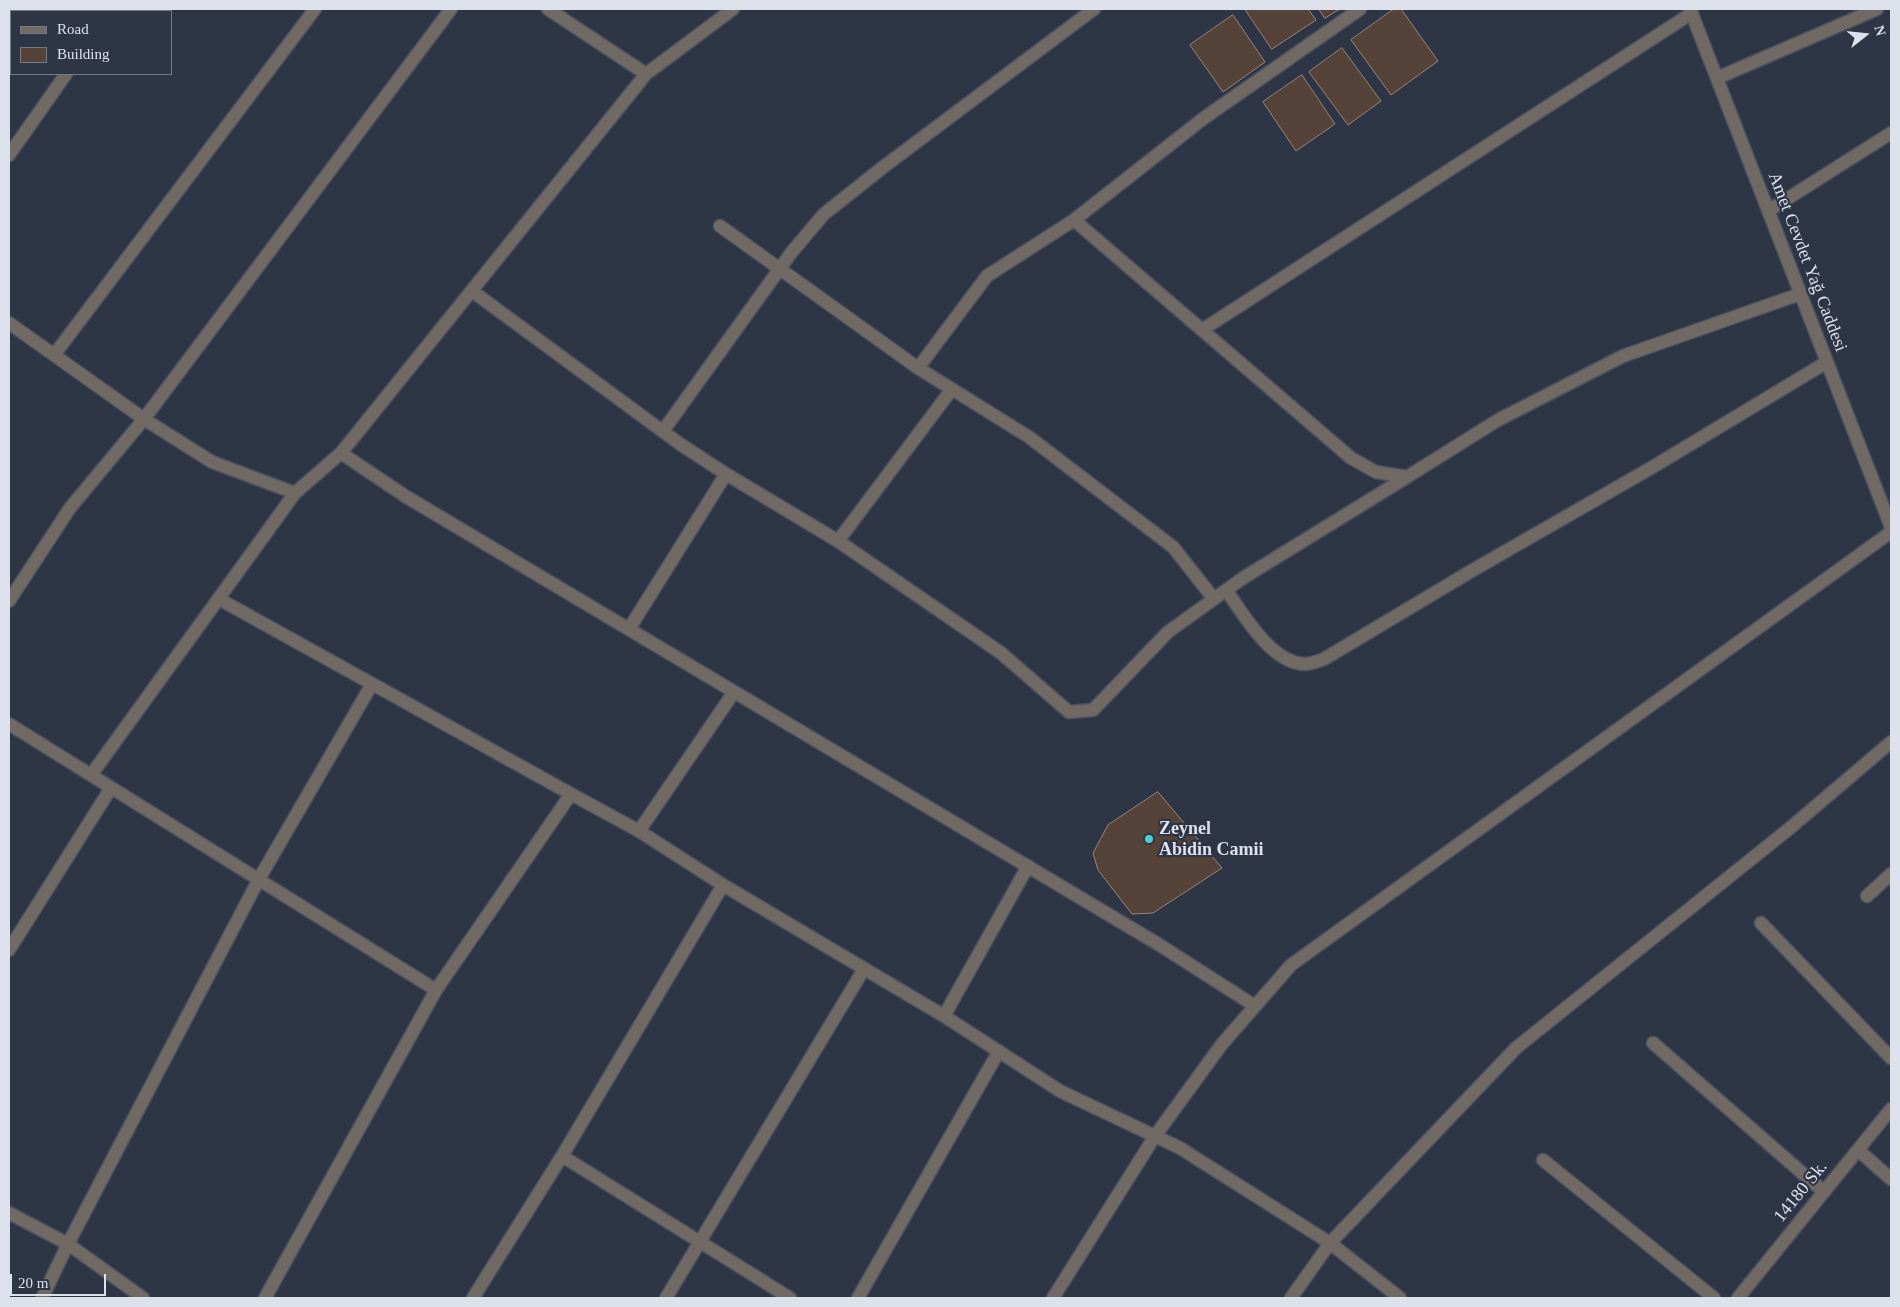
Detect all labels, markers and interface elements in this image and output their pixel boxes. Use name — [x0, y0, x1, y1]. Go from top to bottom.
legend — [10, 10, 172, 75]
north arrow — [1840, 10, 1890, 60]
text: Road — [57, 21, 89, 37]
text: N — [1871, 24, 1889, 38]
text: Building — [57, 46, 110, 62]
street label: Amet Cevdet Yağ Caddesi — [1763, 169, 1851, 355]
place label: Zeynel Abidin Camii — [1159, 818, 1264, 861]
marker: Zeynel Abidin Camii — [1143, 833, 1155, 845]
street label: 14180 Sk. — [1770, 1157, 1832, 1227]
scale bar — [12, 1264, 109, 1296]
text: 20 m — [18, 1275, 48, 1291]

